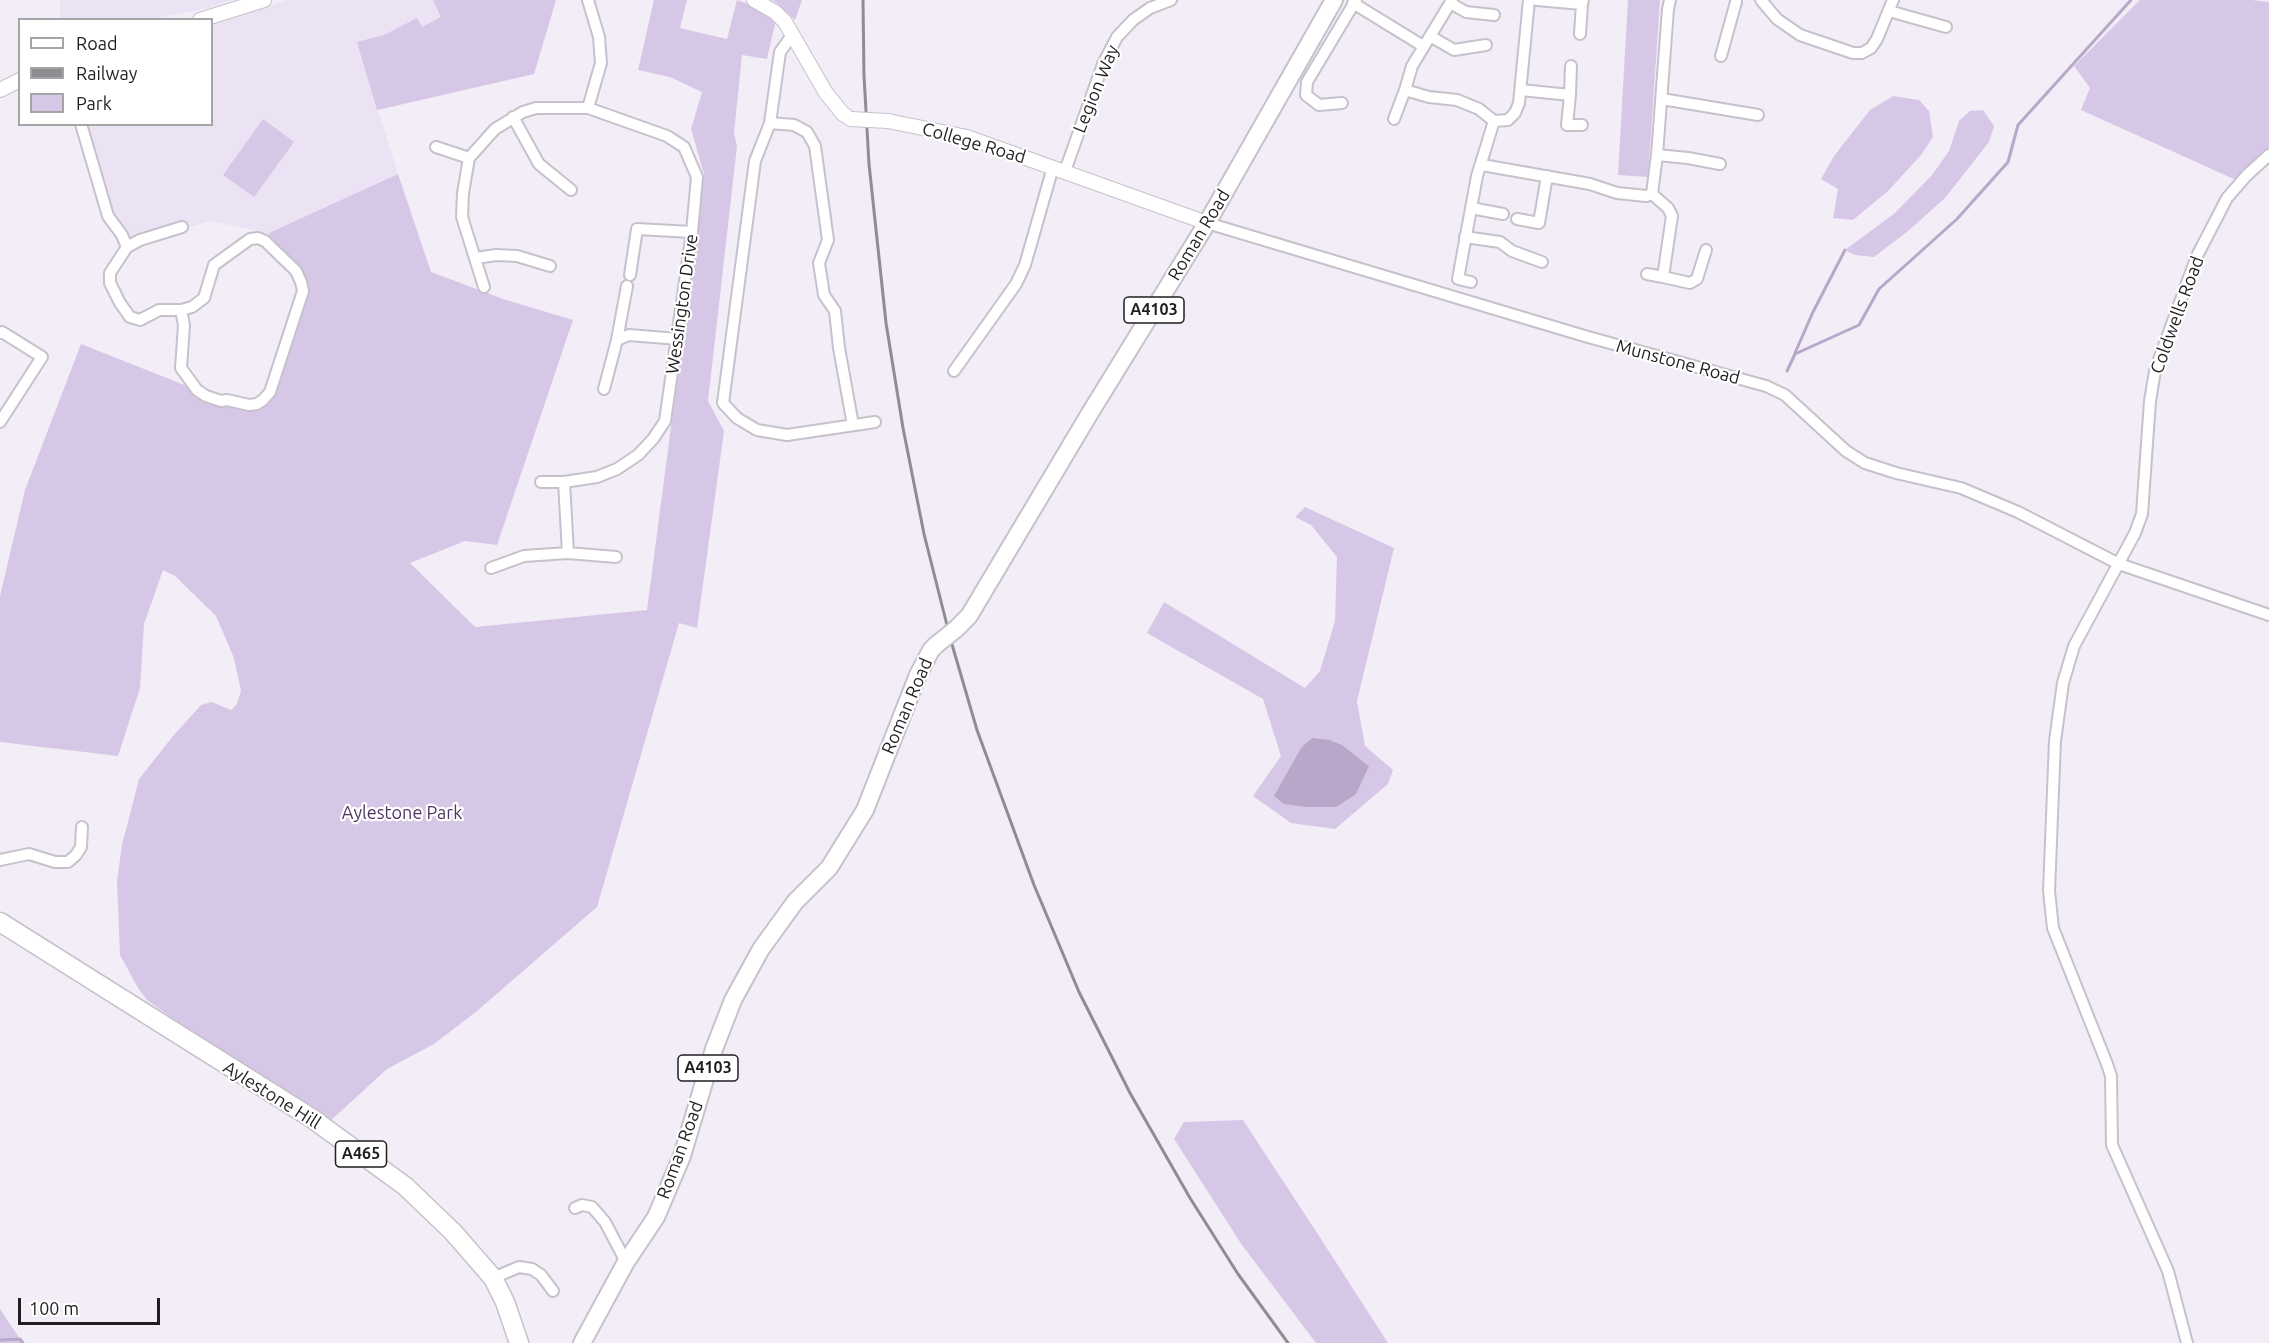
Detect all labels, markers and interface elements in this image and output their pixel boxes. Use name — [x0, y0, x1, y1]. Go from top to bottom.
legend — [18, 18, 213, 126]
text: Road — [76, 33, 118, 53]
street label: Legion Way — [1069, 42, 1123, 136]
text: Railway — [76, 63, 137, 83]
text: Park — [76, 93, 112, 113]
street label: College Road — [920, 118, 1028, 168]
street label: Roman Road — [1163, 186, 1235, 284]
street label: Wessington Drive — [661, 232, 703, 376]
street label: Coldwells Road — [2146, 253, 2208, 377]
road number: A4103 — [1124, 297, 1184, 323]
street label: Munstone Road — [1614, 335, 1742, 389]
street label: Roman Road — [877, 655, 937, 757]
park label: Aylestone Park — [342, 802, 462, 824]
road number: A4103 — [678, 1055, 738, 1081]
street label: Aylestone Hill — [219, 1056, 325, 1134]
street label: Roman Road — [652, 1098, 708, 1202]
road number: A465 — [336, 1141, 386, 1167]
scale bar — [21, 1286, 164, 1324]
text: 100 m — [29, 1298, 79, 1318]

